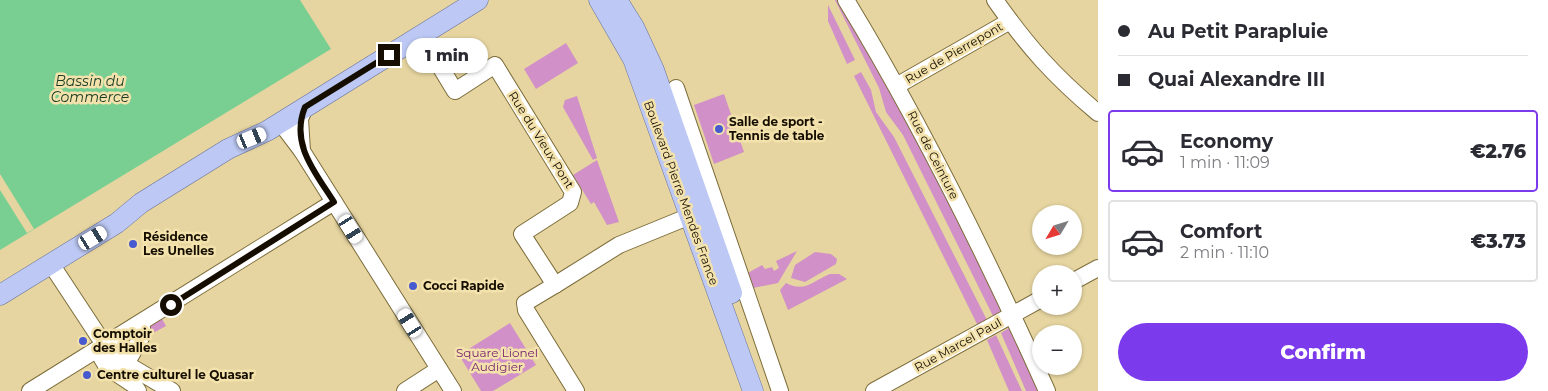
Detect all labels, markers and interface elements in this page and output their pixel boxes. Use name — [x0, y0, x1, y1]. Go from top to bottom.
street label: Rue de Pierrepont — [902, 19, 1005, 87]
text: Au Petit Parapluie — [1148, 20, 1328, 43]
callout: 1 min — [406, 38, 489, 72]
route end — [378, 44, 400, 66]
text: 1 min — [425, 46, 469, 65]
text: Quai Alexandre III — [1148, 68, 1325, 91]
water label: Bassin du Commerce — [51, 72, 129, 106]
street label: Rue du Vieux Pont — [505, 88, 577, 191]
street label: Boulevard Pierre Mendes France — [641, 99, 722, 287]
street label: Rue de Ceinture — [905, 108, 962, 202]
place label: Salle de sport - Tennis de table — [729, 114, 825, 143]
marker: Salle de sport - Tennis de table — [713, 123, 725, 135]
car — [235, 125, 268, 151]
icon: car — [1120, 129, 1165, 174]
text: Economy — [1180, 130, 1273, 153]
text: €2.76 — [1470, 140, 1526, 163]
text: 1 min · 11:09 — [1180, 153, 1270, 172]
north arrow — [1032, 205, 1082, 255]
map controls — [1032, 205, 1082, 375]
car — [336, 212, 365, 246]
icon: car — [1120, 219, 1165, 264]
text: Comfort — [1180, 220, 1262, 243]
car — [76, 224, 109, 252]
place label: Résidence Les Unelles — [143, 229, 215, 258]
text: €3.73 — [1471, 230, 1526, 253]
marker: Résidence Les Unelles — [127, 238, 139, 250]
text: 2 min · 11:10 — [1180, 243, 1269, 262]
button: + — [1032, 265, 1082, 315]
place label: Cocci Rapide — [423, 278, 505, 293]
marker: Cocci Rapide — [407, 280, 419, 292]
route start — [160, 294, 182, 316]
car — [395, 306, 424, 340]
street label: Rue Marcel Paul — [912, 314, 1004, 375]
button: Confirm — [1118, 323, 1528, 381]
button: − — [1032, 325, 1082, 375]
place label: Comptoir des Halles — [93, 326, 158, 355]
marker: Comptoir des Halles — [77, 335, 89, 347]
park label: Square Lionel Audigier — [456, 345, 538, 374]
place label: Centre culturel le Quasar — [97, 367, 254, 382]
marker: Centre culturel le Quasar — [81, 369, 93, 381]

